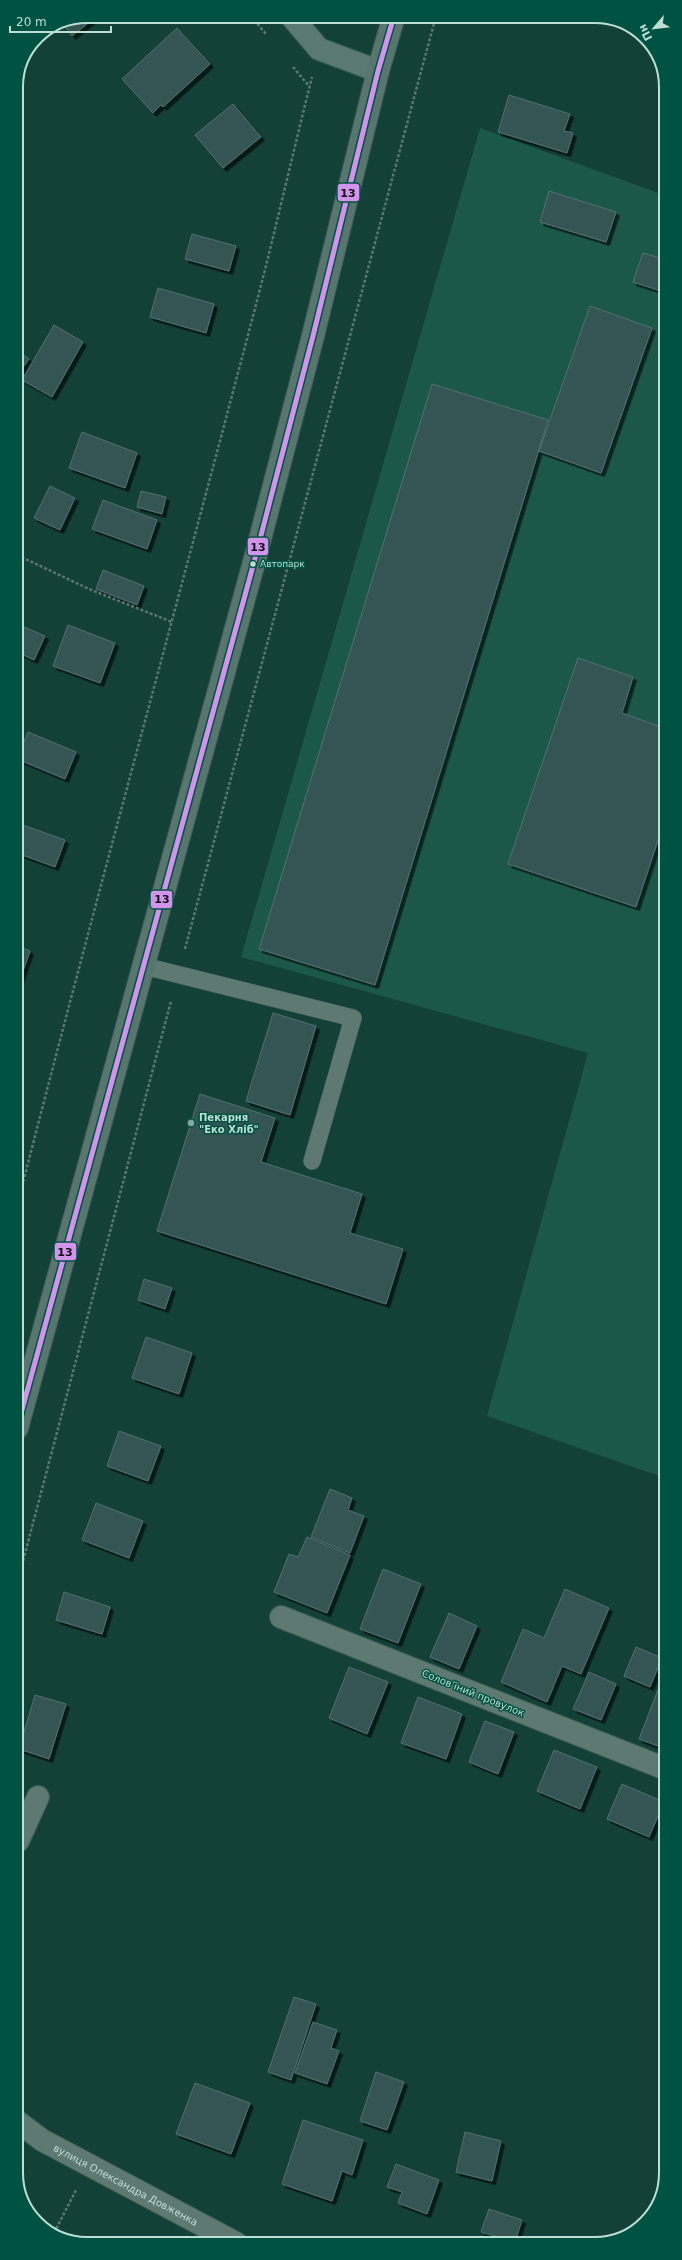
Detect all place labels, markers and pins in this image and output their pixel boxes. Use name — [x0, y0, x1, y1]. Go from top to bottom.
marker: Автопарк — [248, 559, 258, 569]
place label: Автопарк — [260, 559, 305, 569]
place label: Пекарня "Еко Хліб" — [199, 1112, 259, 1135]
marker: Пекарня "Еко Хліб" — [186, 1118, 196, 1128]

